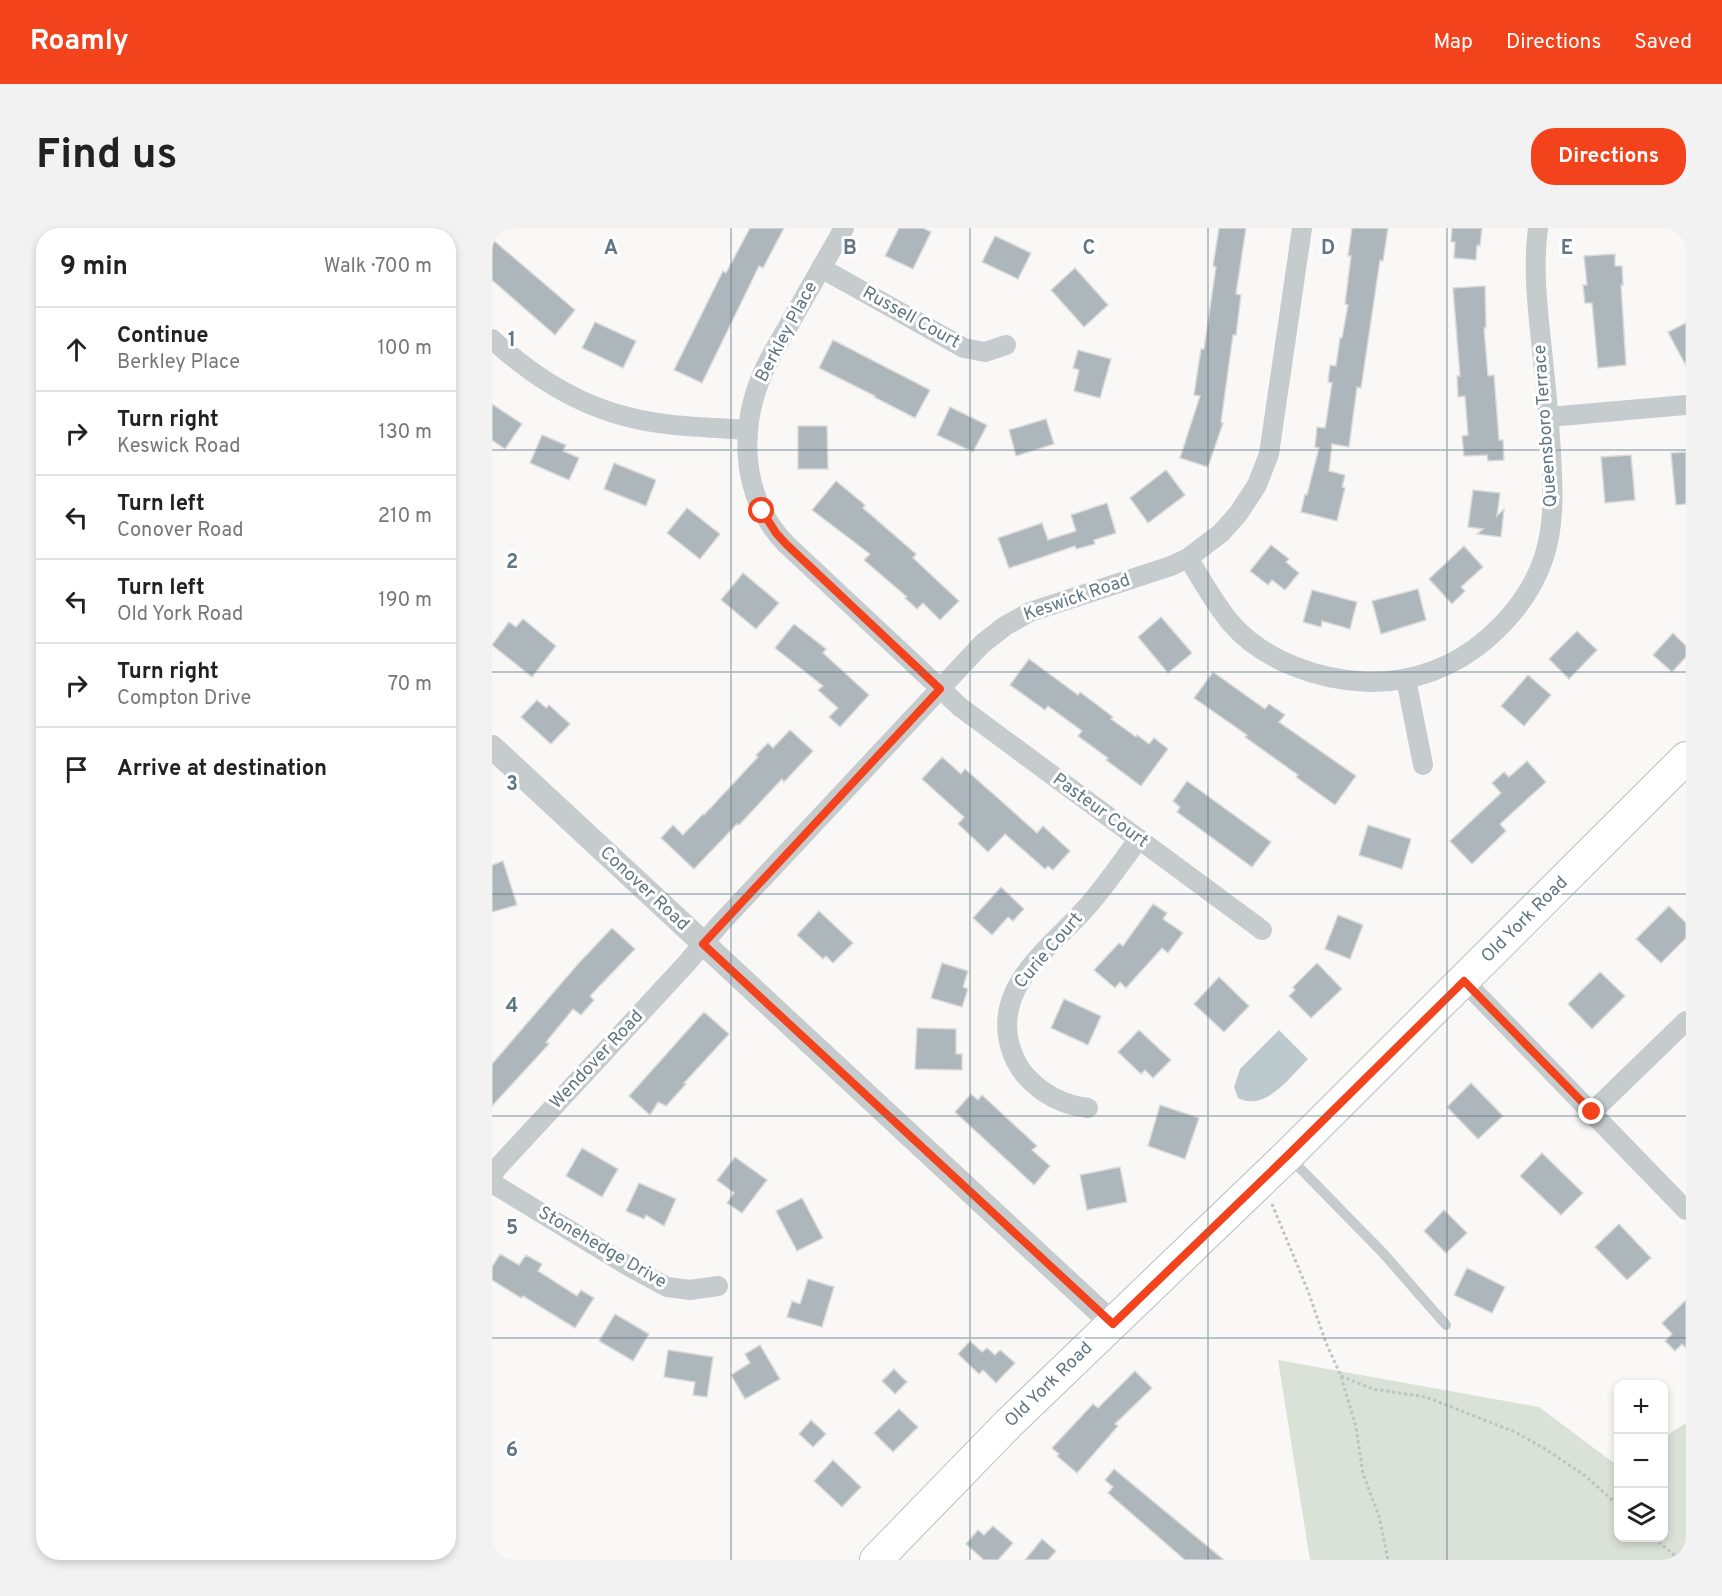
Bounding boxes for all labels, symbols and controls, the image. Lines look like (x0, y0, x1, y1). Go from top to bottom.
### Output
text: Roamly (30, 24, 129, 60)
text: Map (1433, 29, 1473, 56)
text: Directions (1506, 29, 1601, 56)
text: Saved (1634, 29, 1692, 56)
button: Directions (1531, 128, 1686, 185)
text: Find us (36, 130, 177, 183)
text: A (604, 236, 618, 262)
text: B (843, 236, 857, 262)
text: C (1083, 236, 1095, 262)
text: D (1321, 236, 1335, 262)
text: E (1561, 236, 1573, 262)
text: 9 min (60, 251, 128, 284)
text: Walk · 700 m (324, 254, 432, 280)
street label: Berkley Place (751, 278, 823, 386)
street label: Russell Court (858, 282, 964, 354)
text: Continue (117, 323, 208, 350)
text: 1 (508, 328, 516, 354)
icon: ahead (60, 333, 93, 366)
text: 100 m (377, 336, 432, 362)
street label: Queensboro Terrace (1529, 344, 1563, 508)
text: Berkley Place (117, 350, 240, 376)
text: Turn right (117, 407, 219, 434)
icon: right (60, 417, 93, 450)
text: 130 m (378, 420, 432, 446)
text: Keswick Road (117, 434, 240, 460)
text: Turn left (117, 491, 205, 518)
route start (748, 497, 774, 523)
icon: left (60, 501, 93, 534)
text: 210 m (378, 504, 432, 530)
text: Conover Road (117, 518, 244, 544)
text: 2 (506, 550, 518, 576)
street label: Keswick Road (1021, 569, 1133, 627)
text: Turn left (117, 575, 205, 602)
icon: left (60, 585, 93, 618)
text: 190 m (378, 588, 432, 614)
text: Old York Road (117, 602, 243, 628)
text: Turn right (117, 659, 219, 686)
icon: right (60, 669, 93, 702)
text: 70 m (388, 672, 432, 698)
text: Compton Drive (117, 686, 251, 712)
icon: arrive (60, 753, 93, 786)
text: Arrive at destination (117, 756, 327, 783)
street label: Pasteur Court (1048, 769, 1152, 853)
text: 3 (506, 772, 518, 798)
street label: Conover Road (594, 842, 694, 936)
street label: Old York Road (1477, 872, 1573, 968)
street label: Curie Court (1010, 908, 1088, 994)
text: 4 (506, 994, 518, 1020)
street label: Wendover Road (545, 1006, 649, 1114)
route end (1578, 1098, 1604, 1124)
street label: Stonehedge Drive (534, 1202, 670, 1294)
text: 5 (506, 1216, 518, 1242)
street label: Old York Road (1000, 1337, 1098, 1433)
map controls (1614, 1380, 1668, 1542)
button: + (1614, 1380, 1668, 1434)
button: − (1614, 1434, 1668, 1488)
text: 6 (506, 1438, 518, 1464)
button: layers (1614, 1488, 1668, 1542)

